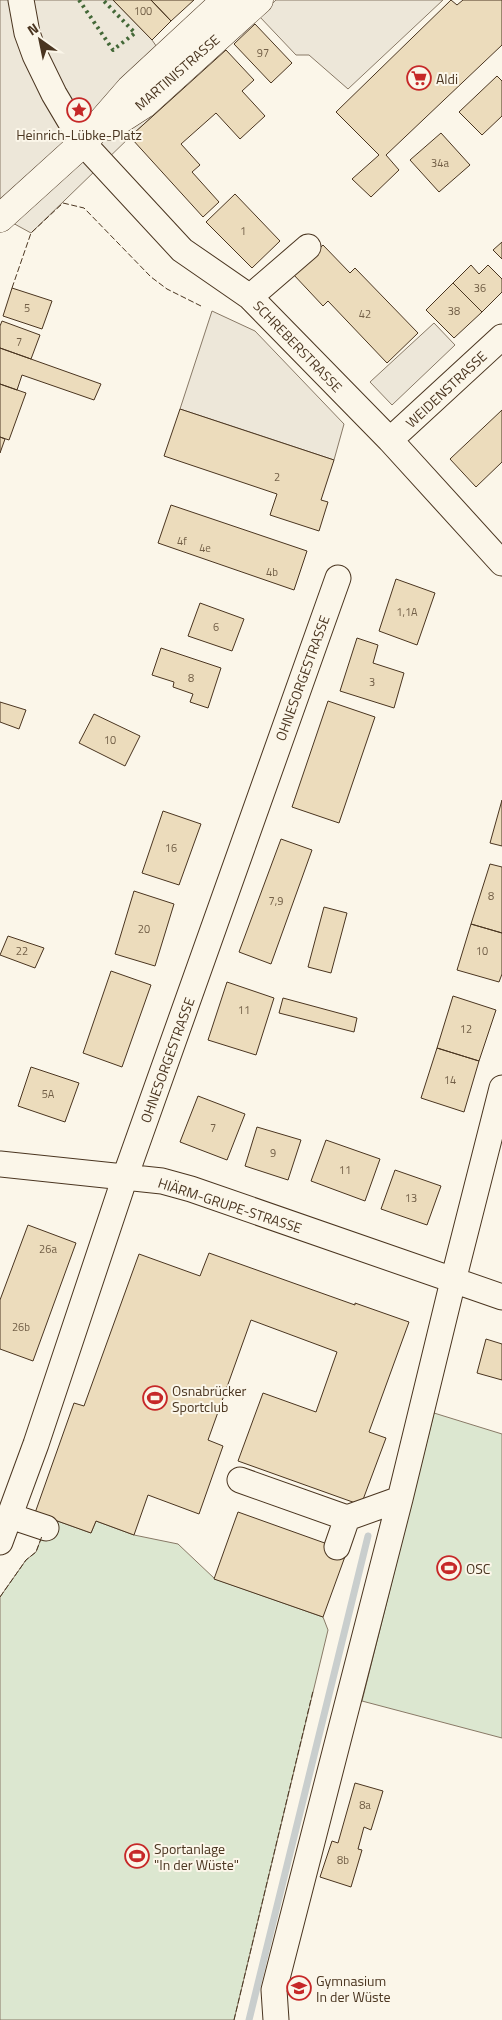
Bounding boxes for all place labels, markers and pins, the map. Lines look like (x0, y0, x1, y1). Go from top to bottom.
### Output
supermarket icon: Aldi (406, 65, 432, 91)
place label: Aldi (436, 68, 458, 89)
place icon: Heinrich-Lübke-Platz (66, 97, 92, 123)
place label: Heinrich-Lübke-Platz (16, 124, 142, 145)
place label: Osnabrücker Sportclub (172, 1380, 247, 1417)
sports icon: Osnabrücker Sportclub (142, 1385, 168, 1411)
sports icon: OSC (436, 1555, 462, 1581)
place label: OSC (466, 1558, 491, 1579)
place label: Sportanlage "In der Wüste" (154, 1838, 239, 1875)
sports icon: Sportanlage "In der Wüste" (124, 1843, 150, 1869)
place label: Gymnasium In der Wüste (316, 1970, 391, 2007)
school or university icon: Gymnasium In der Wüste (286, 1975, 312, 2001)

